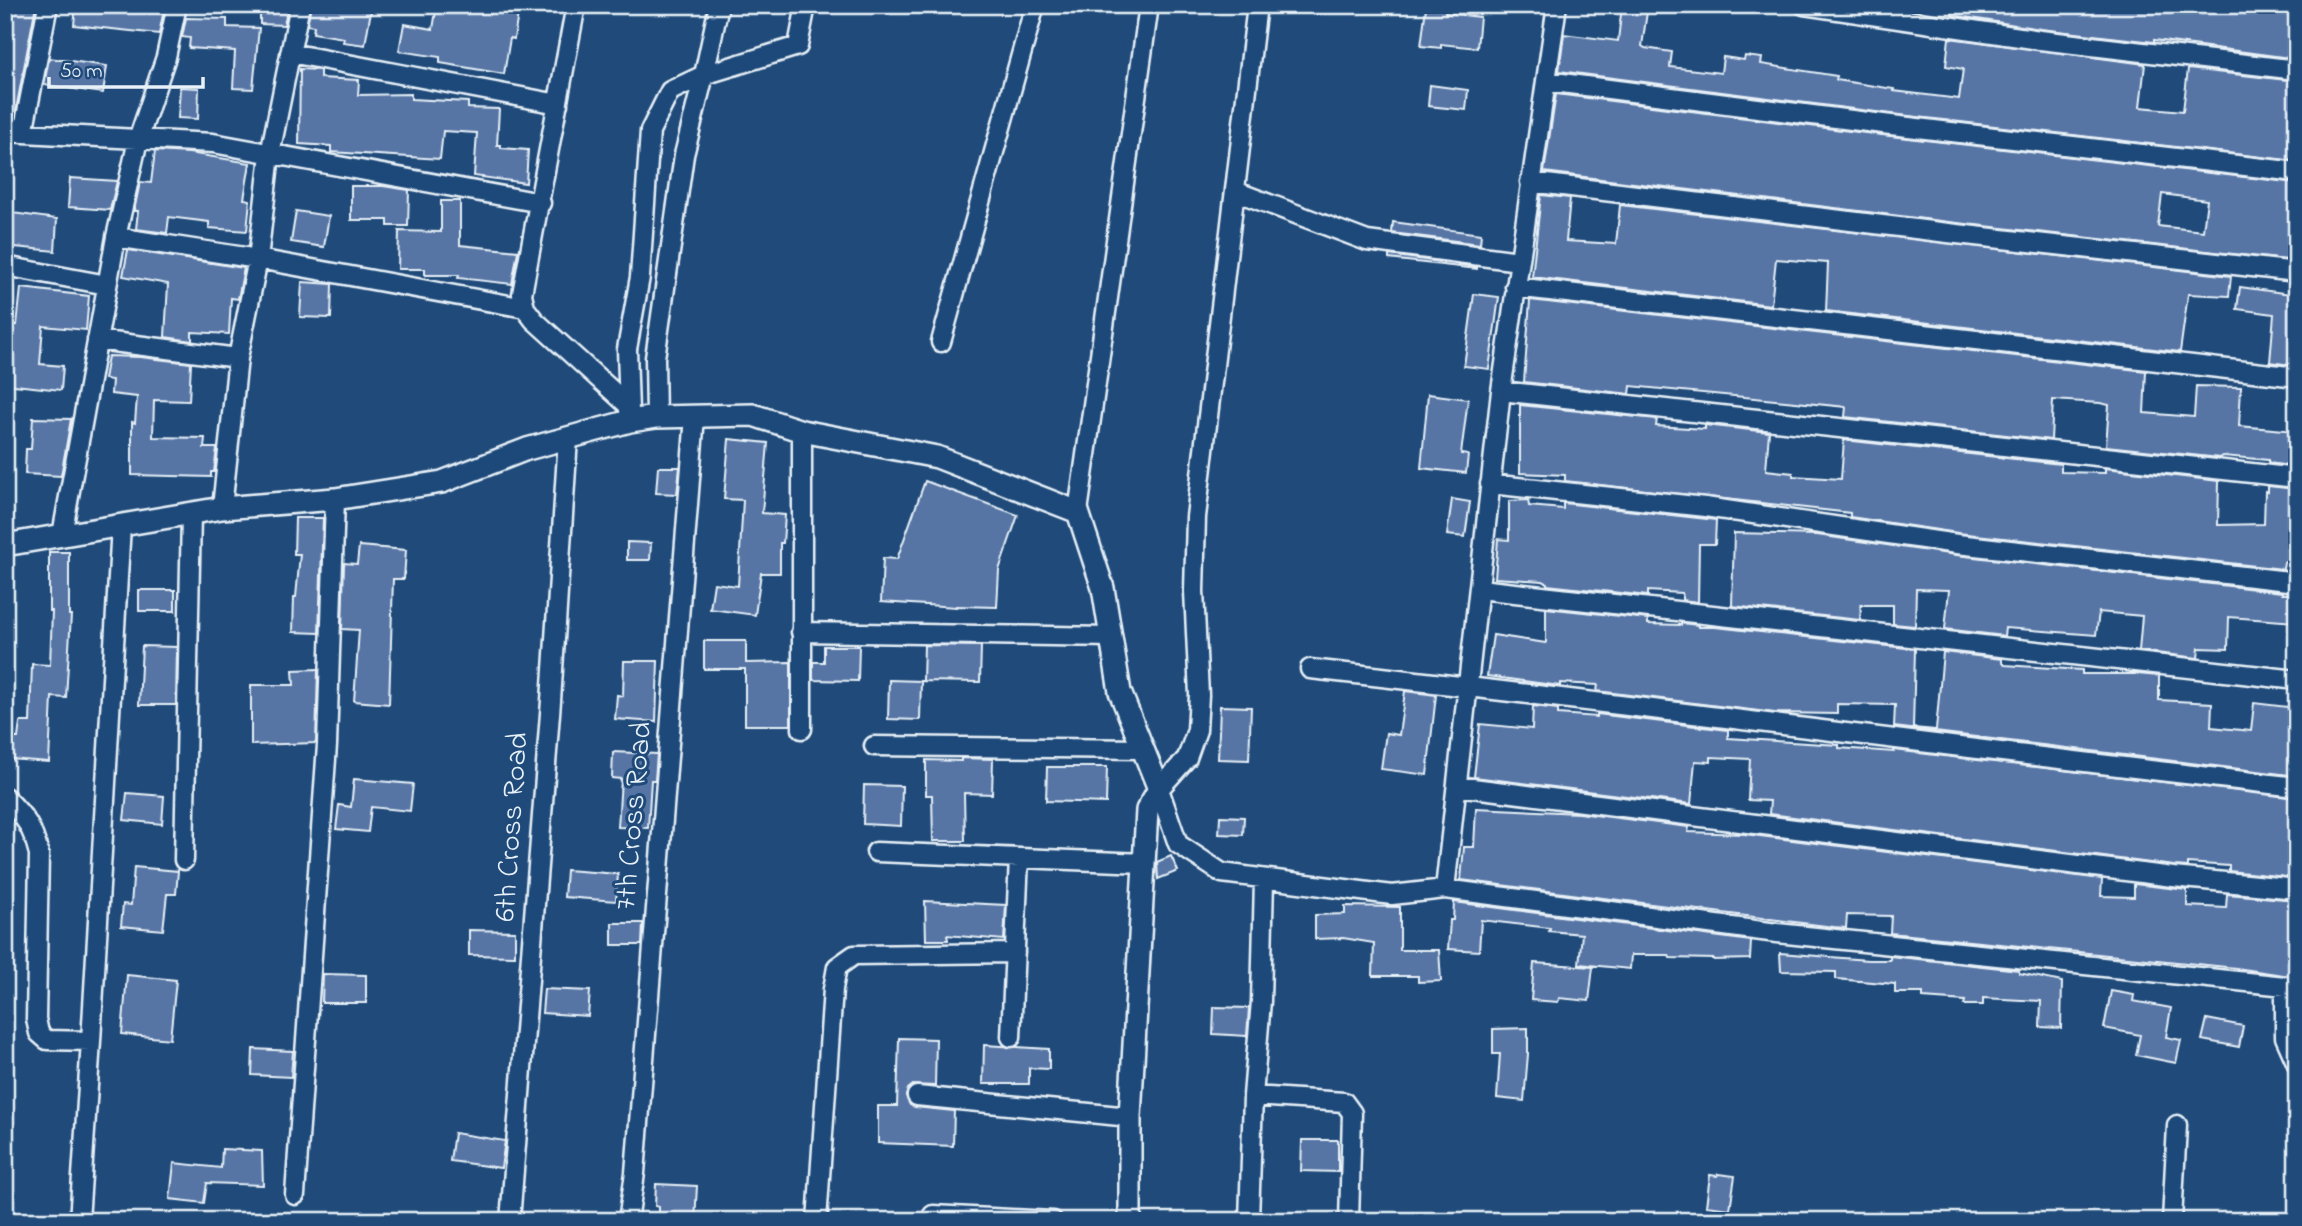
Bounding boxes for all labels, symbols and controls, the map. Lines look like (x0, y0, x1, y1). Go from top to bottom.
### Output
scale bar (49, 46, 203, 90)
text: 50 m (60, 57, 103, 87)
street label: 7th Cross Road (605, 720, 665, 912)
street label: 6th Cross Road (484, 731, 542, 923)

